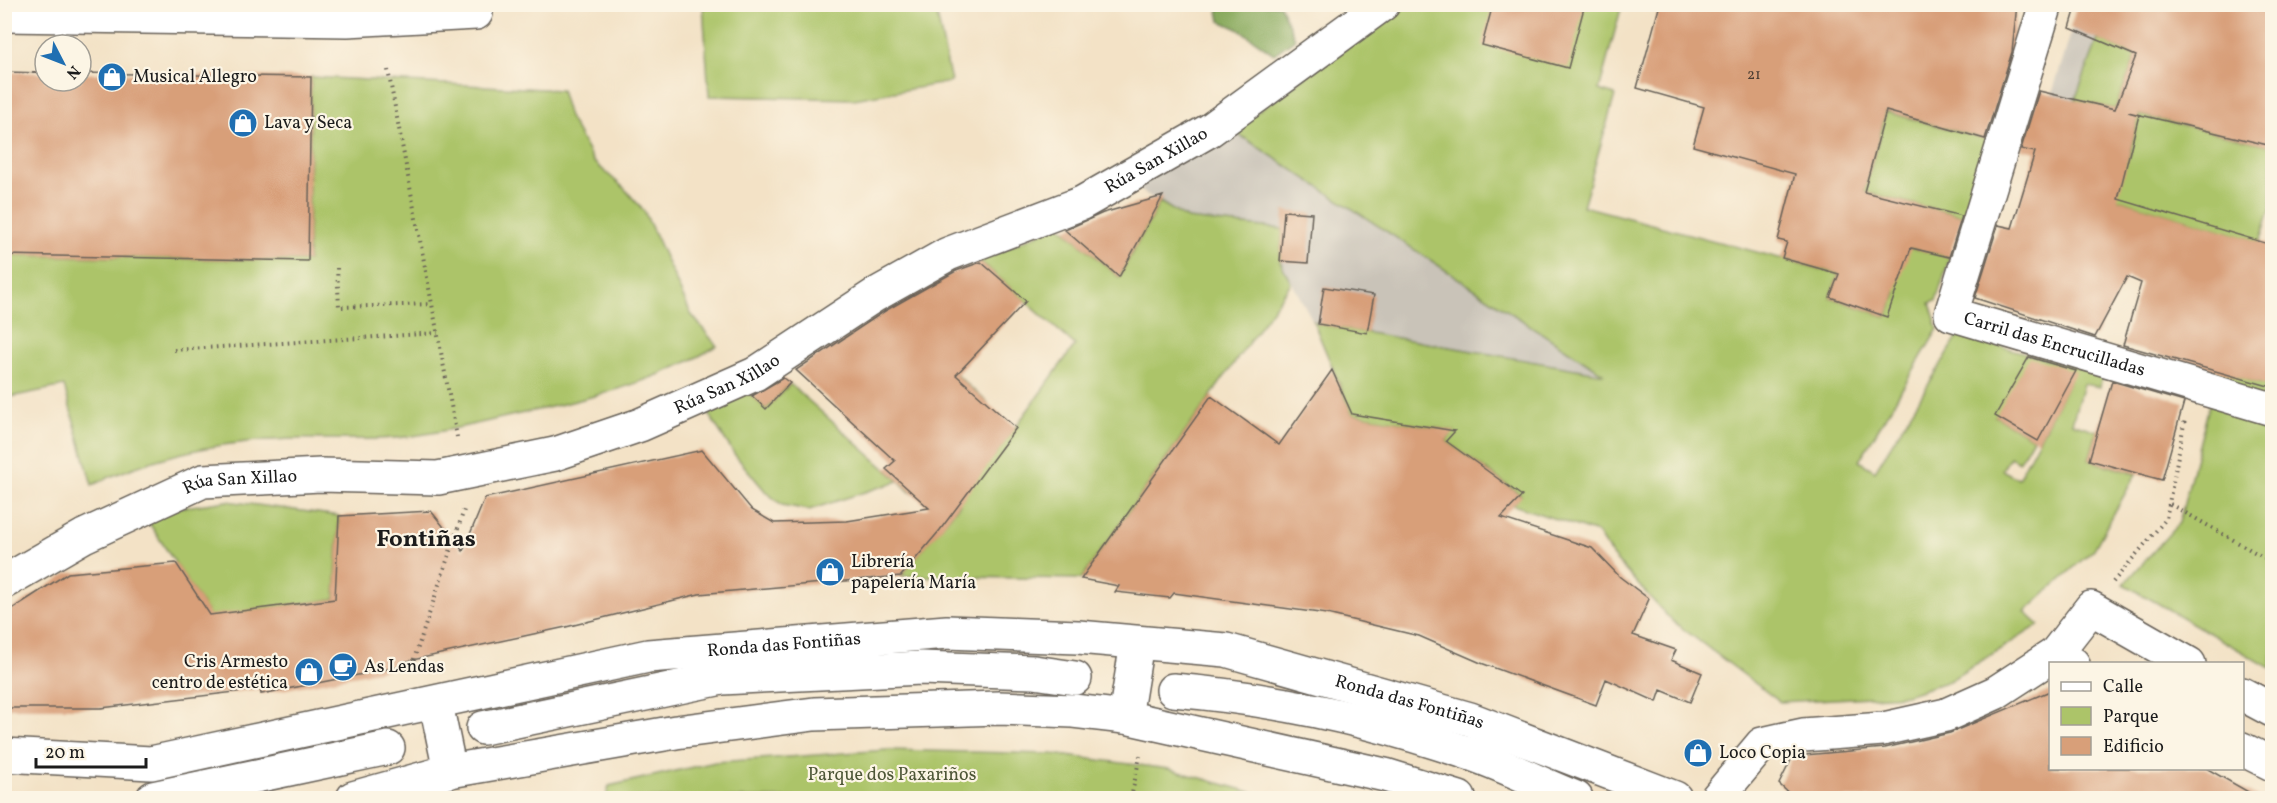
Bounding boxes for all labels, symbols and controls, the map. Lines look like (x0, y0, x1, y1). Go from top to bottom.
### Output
north arrow (33, 33, 93, 93)
text: N (60, 60, 85, 84)
shop icon: Musical Allegro (96, 61, 128, 93)
place label: Musical Allegro (133, 65, 257, 90)
house number: 21 (1747, 65, 1761, 86)
shop icon: Lava y Seca (227, 107, 259, 139)
place label: Lava y Seca (264, 111, 352, 136)
street label: Rúa San Xillao (1100, 121, 1213, 200)
street label: Carril das Encrucilladas (1961, 306, 2148, 383)
street label: Rúa San Xillao (670, 348, 785, 421)
street label: Rúa San Xillao (179, 464, 298, 501)
district label: Fontiñas (376, 523, 476, 557)
place label: Librería papelería María (851, 550, 976, 596)
shop icon: Librería papelería María (814, 556, 846, 588)
street label: Ronda das Fontiñas (706, 626, 862, 664)
place label: Cris Armesto centro de estética (152, 650, 288, 696)
cafe icon: As Lendas (327, 651, 359, 683)
place label: As Lendas (364, 655, 444, 680)
shop icon: Cris Armesto centro de estética (293, 656, 325, 688)
legend (2049, 662, 2244, 770)
street label: Ronda das Fontiñas (1332, 669, 1488, 736)
text: Calle (2103, 675, 2143, 700)
text: Parque (2103, 705, 2158, 730)
scale bar (36, 731, 146, 769)
text: Edificio (2103, 735, 2164, 760)
shop icon: Loco Copia (1682, 737, 1714, 769)
text: 20 m (45, 741, 85, 766)
place label: Loco Copia (1719, 741, 1806, 766)
park label: Parque dos Paxariños (808, 763, 976, 788)

